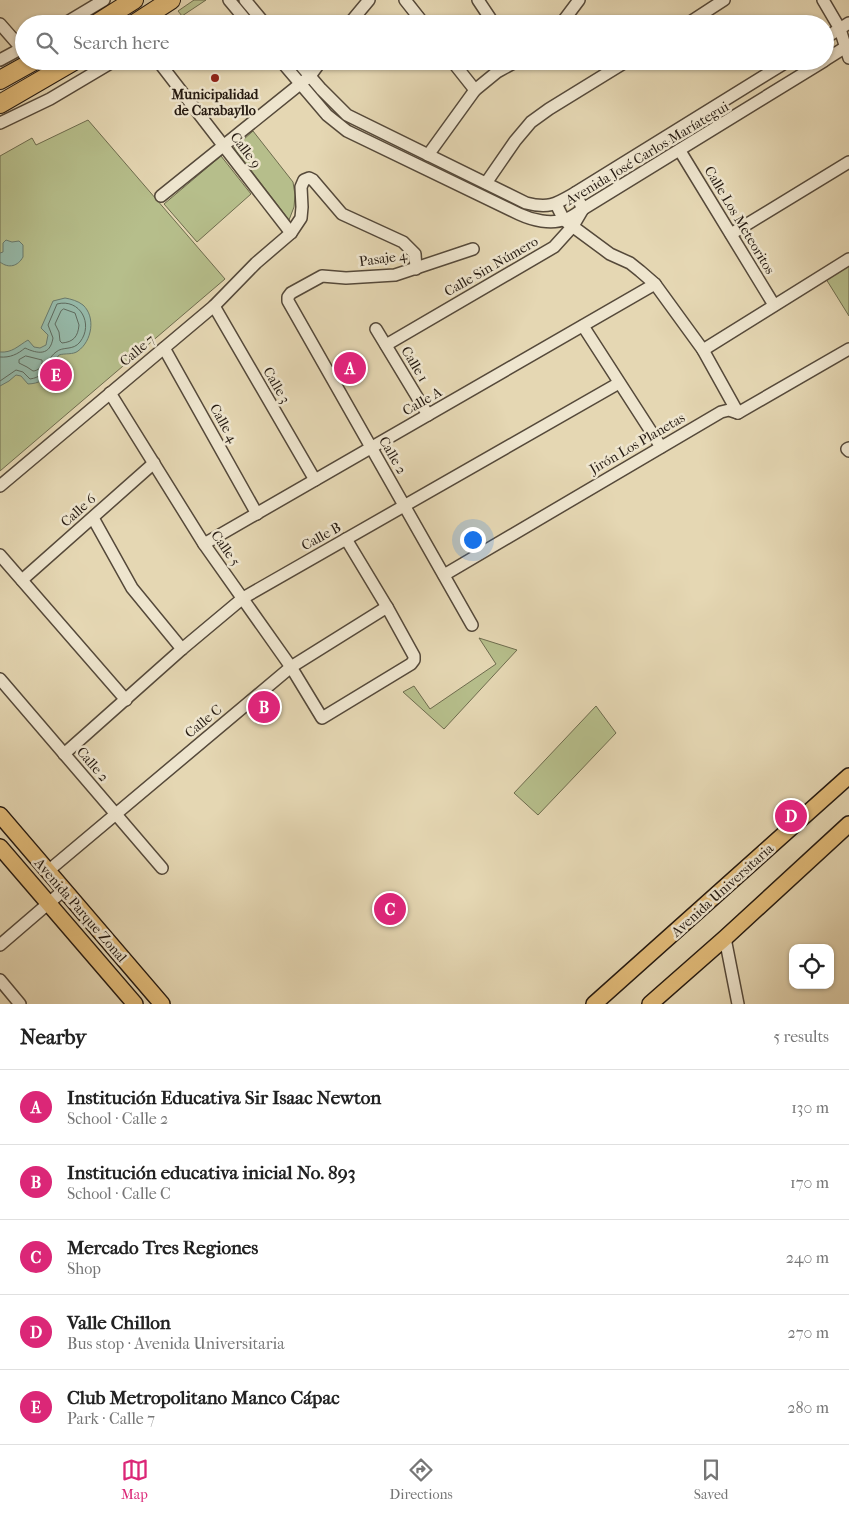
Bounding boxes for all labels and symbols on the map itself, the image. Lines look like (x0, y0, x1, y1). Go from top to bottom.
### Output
marker: Municipalidad de Carabayllo (209, 72, 221, 84)
place label: Municipalidad de Carabayllo (171, 86, 260, 119)
street label: Avenida José Carlos Maríategui (562, 98, 732, 209)
street label: Calle 9 (227, 129, 265, 172)
street label: Calle Los Meteoritos (701, 163, 779, 277)
street label: Calle Sin Número (441, 233, 541, 300)
street label: Pasaje 4 (358, 247, 409, 270)
street label: Calle 7 (116, 331, 158, 370)
street label: Calle 1 (397, 343, 432, 385)
pin: A (334, 349, 366, 387)
pin: E (40, 356, 72, 394)
street label: Calle 3 (259, 364, 294, 406)
street label: Calle A (400, 383, 446, 419)
street label: Calle 4 (206, 401, 241, 446)
street label: Jirón Los Planetas (586, 409, 688, 478)
street label: Calle 2 (375, 433, 410, 477)
street label: Calle 6 (57, 490, 100, 530)
street label: Calle B (299, 519, 344, 554)
street label: Calle 5 (207, 527, 244, 569)
your location (460, 527, 486, 553)
pin: B (248, 688, 280, 726)
street label: Calle C (181, 701, 225, 742)
street label: Calle 2 (73, 743, 112, 785)
pin: D (775, 797, 807, 835)
street label: Avenida Universitaria (667, 840, 777, 941)
street label: Avenida Parque Zonal (30, 854, 131, 966)
pin: C (374, 890, 406, 928)

